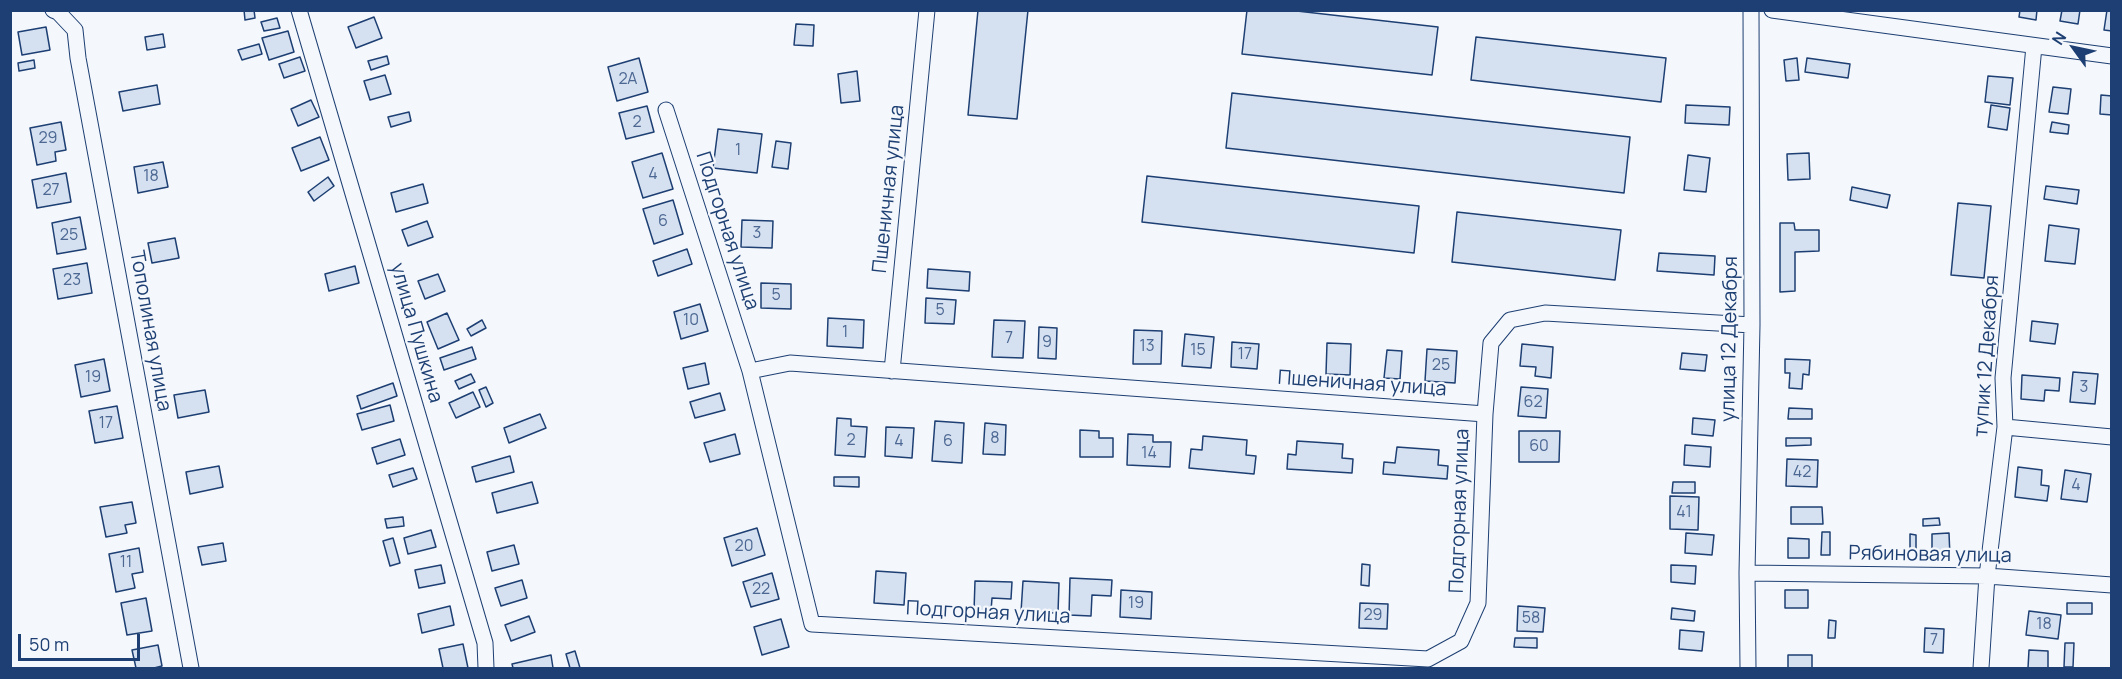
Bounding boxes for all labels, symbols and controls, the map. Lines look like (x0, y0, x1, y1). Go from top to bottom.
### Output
north arrow (2044, 18, 2104, 78)
text: N (2047, 27, 2071, 49)
house number: 2А (619, 70, 637, 90)
street label: Пшеничная улица (868, 104, 910, 274)
house number: 2 (632, 113, 642, 133)
house number: 29 (38, 129, 58, 149)
house number: 1 (735, 141, 741, 161)
street label: Подгорная улица (690, 149, 764, 313)
house number: 4 (648, 165, 658, 185)
house number: 18 (143, 167, 159, 187)
house number: 27 (42, 181, 60, 201)
house number: 6 (658, 212, 668, 232)
house number: 3 (753, 224, 761, 244)
house number: 25 (60, 226, 78, 246)
street label: Тополиная улица (124, 249, 176, 413)
street label: улица 12 Декабря (1717, 256, 1743, 422)
street label: улица Пушкина (385, 260, 447, 406)
house number: 23 (63, 271, 81, 291)
street label: тупик 12 Декабря (1969, 274, 2005, 438)
house number: 5 (771, 286, 781, 306)
house number: 5 (935, 301, 945, 321)
house number: 10 (683, 311, 699, 331)
house number: 1 (842, 323, 848, 343)
house number: 7 (1005, 329, 1013, 349)
house number: 9 (1042, 333, 1052, 353)
house number: 13 (1139, 337, 1155, 357)
house number: 15 (1190, 341, 1206, 361)
house number: 17 (1238, 345, 1252, 365)
house number: 25 (1432, 356, 1450, 376)
street label: Пшеничная улица (1277, 366, 1447, 402)
house number: 19 (85, 368, 101, 388)
house number: 3 (2080, 378, 2088, 398)
house number: 62 (1523, 393, 1543, 413)
house number: 17 (99, 414, 113, 434)
street label: Подгорная улица (1445, 428, 1475, 594)
house number: 8 (990, 429, 1000, 449)
house number: 2 (846, 431, 856, 451)
house number: 4 (894, 432, 904, 452)
house number: 6 (943, 432, 953, 452)
house number: 60 (1529, 437, 1549, 457)
house number: 14 (1141, 444, 1157, 464)
house number: 42 (1793, 463, 1811, 483)
house number: 4 (2071, 476, 2081, 496)
house number: 41 (1676, 503, 1692, 523)
house number: 20 (735, 537, 753, 557)
street label: Рябиновая улица (1848, 542, 2012, 568)
house number: 11 (120, 553, 132, 573)
house number: 22 (752, 580, 770, 600)
house number: 19 (1128, 594, 1144, 614)
street label: Подгорная улица (905, 597, 1071, 629)
house number: 29 (1363, 606, 1383, 626)
house number: 58 (1522, 609, 1540, 629)
house number: 18 (2036, 615, 2052, 635)
scale bar (21, 622, 142, 660)
house number: 7 (1930, 631, 1938, 651)
text: 50 m (29, 632, 69, 656)

